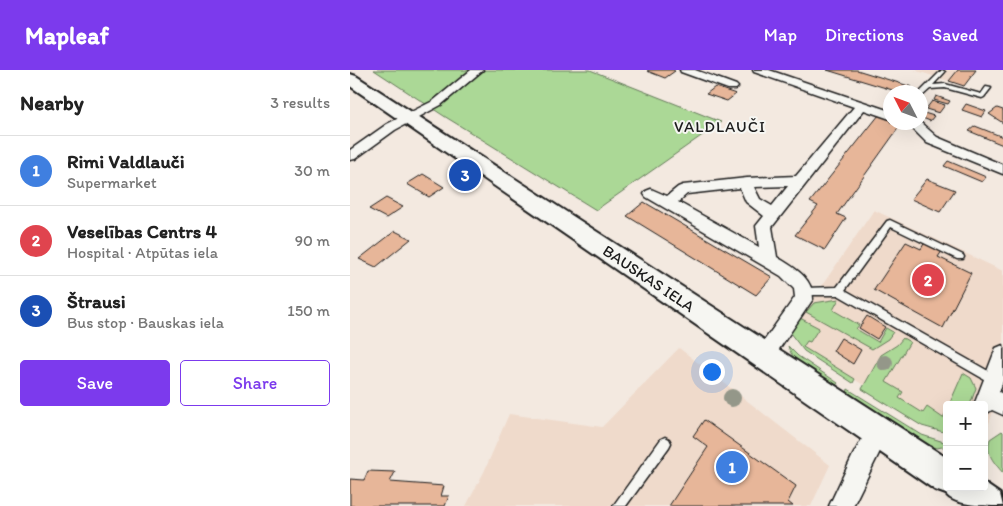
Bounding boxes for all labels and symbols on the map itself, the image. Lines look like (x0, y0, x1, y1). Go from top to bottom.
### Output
north arrow (883, 85, 928, 130)
district label: VALDLAUČI (674, 117, 766, 136)
pin: 3 (449, 156, 481, 194)
street label: BAUSKAS IELA (599, 241, 698, 316)
pin: 2 (912, 261, 944, 299)
your location (699, 359, 725, 385)
pin: 1 (716, 448, 748, 486)

